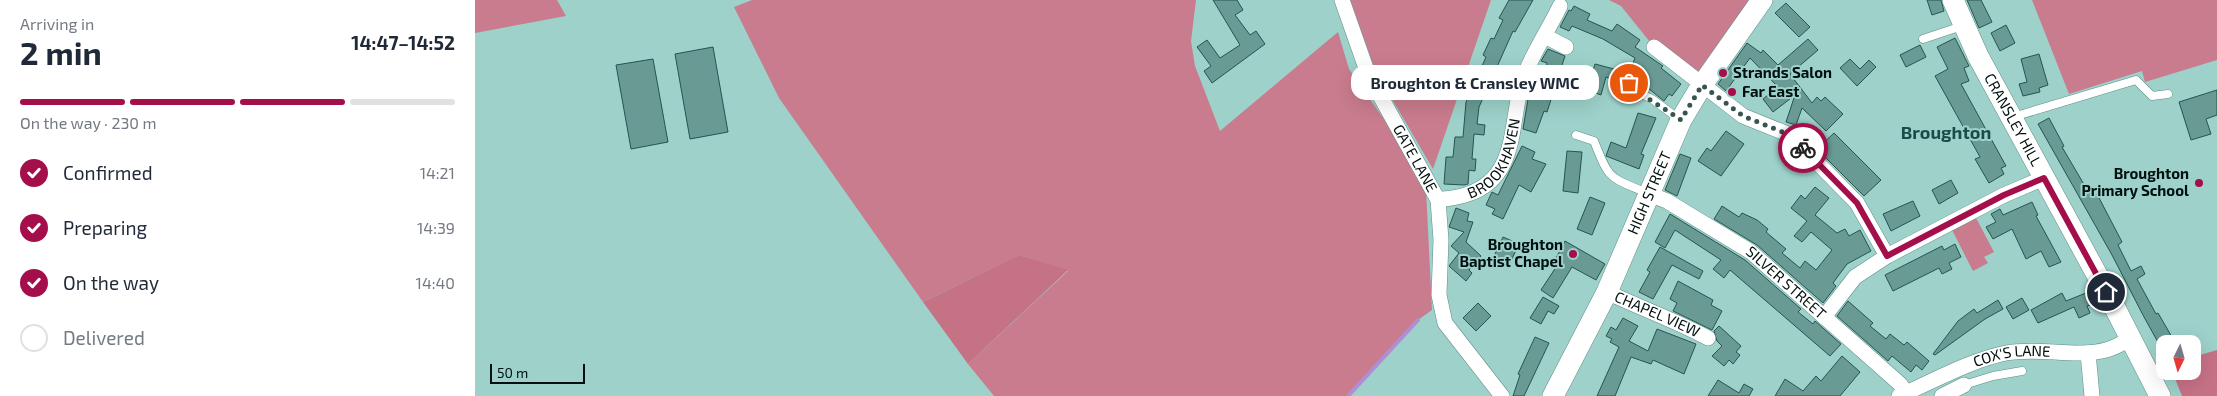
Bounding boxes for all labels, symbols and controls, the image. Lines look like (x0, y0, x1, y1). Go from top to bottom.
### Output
text: Arriving in (20, 14, 94, 33)
text: 14:47–14:52 (351, 31, 455, 54)
text: 2 min (20, 33, 102, 71)
pin (1608, 62, 1650, 104)
place label: Strands Salon (1733, 63, 1832, 81)
callout: Broughton & Cransley WMC (1351, 66, 1599, 100)
marker: Strands Salon (1717, 67, 1729, 79)
icon: bag (1615, 69, 1643, 97)
street label: CRANSLEY HILL (1981, 70, 2046, 169)
text: Broughton & Cransley WMC (1371, 73, 1579, 92)
place label: Far East (1742, 82, 1799, 100)
marker: Far East (1726, 86, 1738, 98)
text: On the way · 230 m (20, 113, 157, 132)
street label: BROOKHAVEN (1464, 117, 1523, 201)
street label: GATE LANE (1390, 121, 1442, 195)
district label: Broughton (1901, 121, 1991, 143)
courier (1778, 123, 1828, 173)
icon: bike (1789, 134, 1817, 162)
street label: HIGH STREET (1623, 148, 1675, 237)
icon: check (20, 159, 48, 187)
text: Confirmed (63, 161, 153, 184)
text: 14:21 (420, 163, 455, 182)
place label: Broughton Primary School (2082, 164, 2189, 200)
marker: Broughton Primary School (2193, 177, 2205, 189)
icon: check (20, 214, 48, 242)
text: Preparing (63, 216, 147, 239)
text: 14:39 (417, 218, 455, 237)
place label: Broughton Baptist Chapel (1459, 235, 1563, 270)
street label: SILVER STREET (1743, 242, 1830, 322)
marker: Broughton Baptist Chapel (1567, 248, 1579, 260)
icon: check (20, 269, 48, 297)
text: On the way (63, 271, 159, 294)
pin (2085, 271, 2127, 313)
text: 14:40 (416, 273, 455, 292)
icon: home (2092, 278, 2120, 306)
street label: CHAPEL VIEW (1612, 287, 1703, 340)
text: Delivered (63, 326, 145, 349)
north arrow (2156, 335, 2201, 380)
map controls (2156, 335, 2201, 380)
street label: COX'S LANE (1970, 341, 2051, 370)
scale bar (490, 361, 585, 384)
text: 50 m (497, 364, 528, 381)

